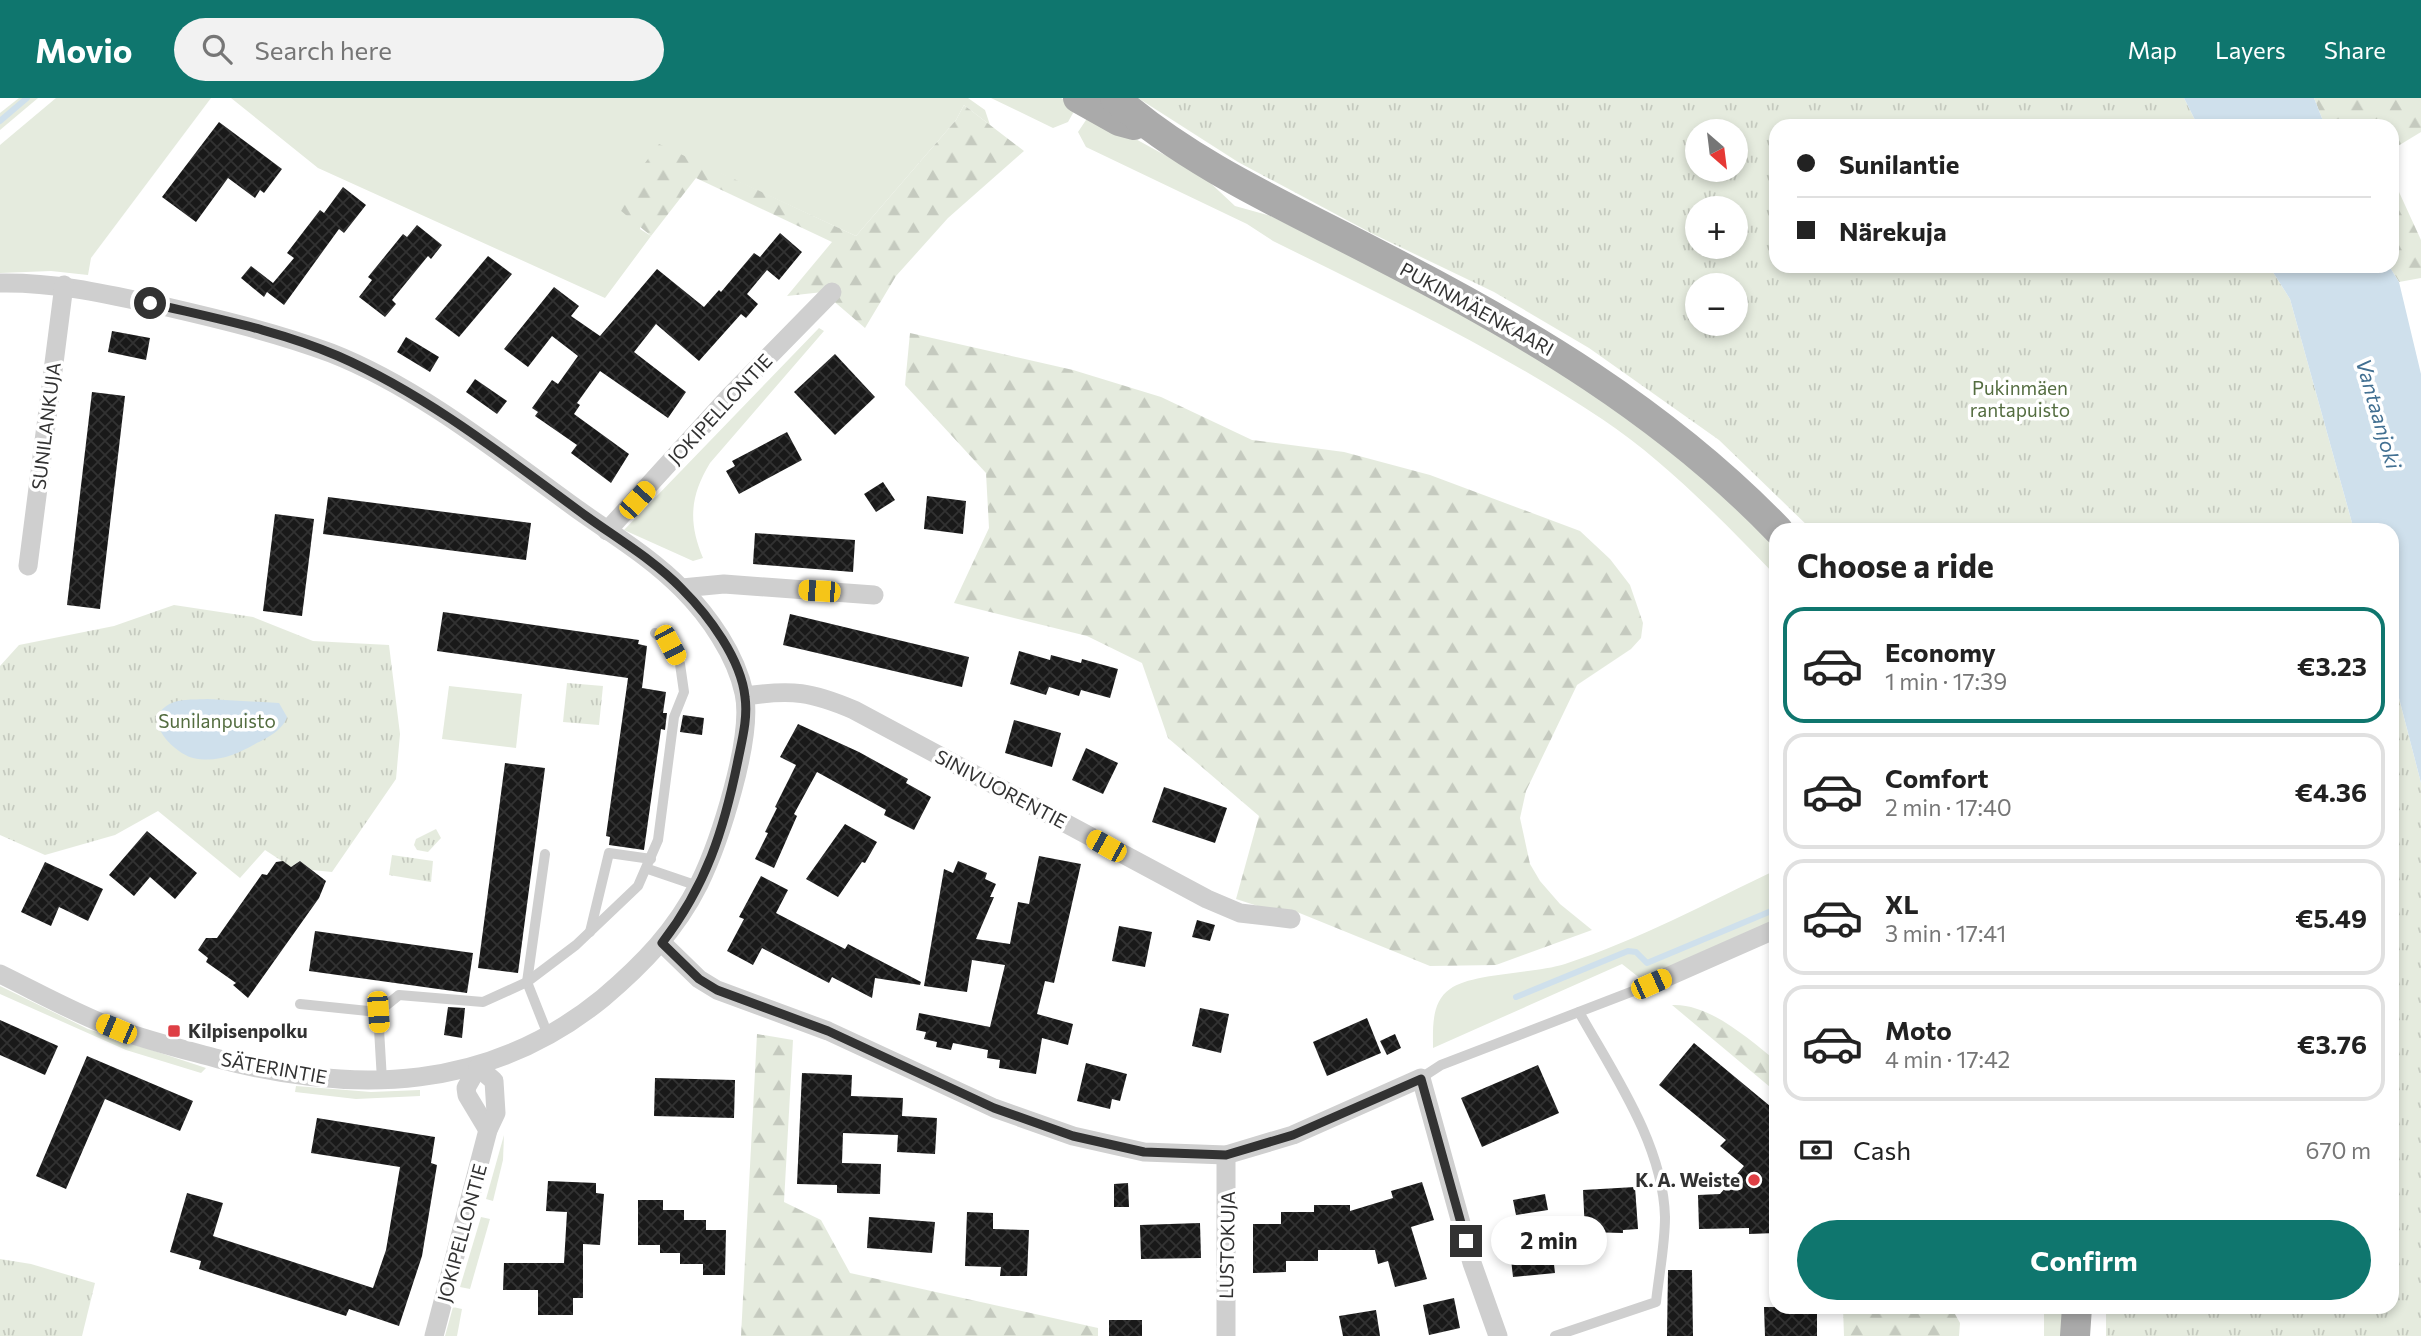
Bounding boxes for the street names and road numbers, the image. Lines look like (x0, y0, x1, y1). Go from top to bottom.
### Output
street label: PUKINMÄENKAARI (1396, 257, 1558, 360)
street label: JOKIPELLONTIE (663, 349, 777, 469)
street label: SUNILANKUJA (26, 361, 65, 491)
street label: SINIVUORENTIE (932, 744, 1071, 833)
street label: SÄTERINTIE (219, 1047, 329, 1088)
street label: JOKIPELLONTIE (432, 1161, 491, 1305)
street label: LUSTOKUJA (1214, 1191, 1239, 1299)

